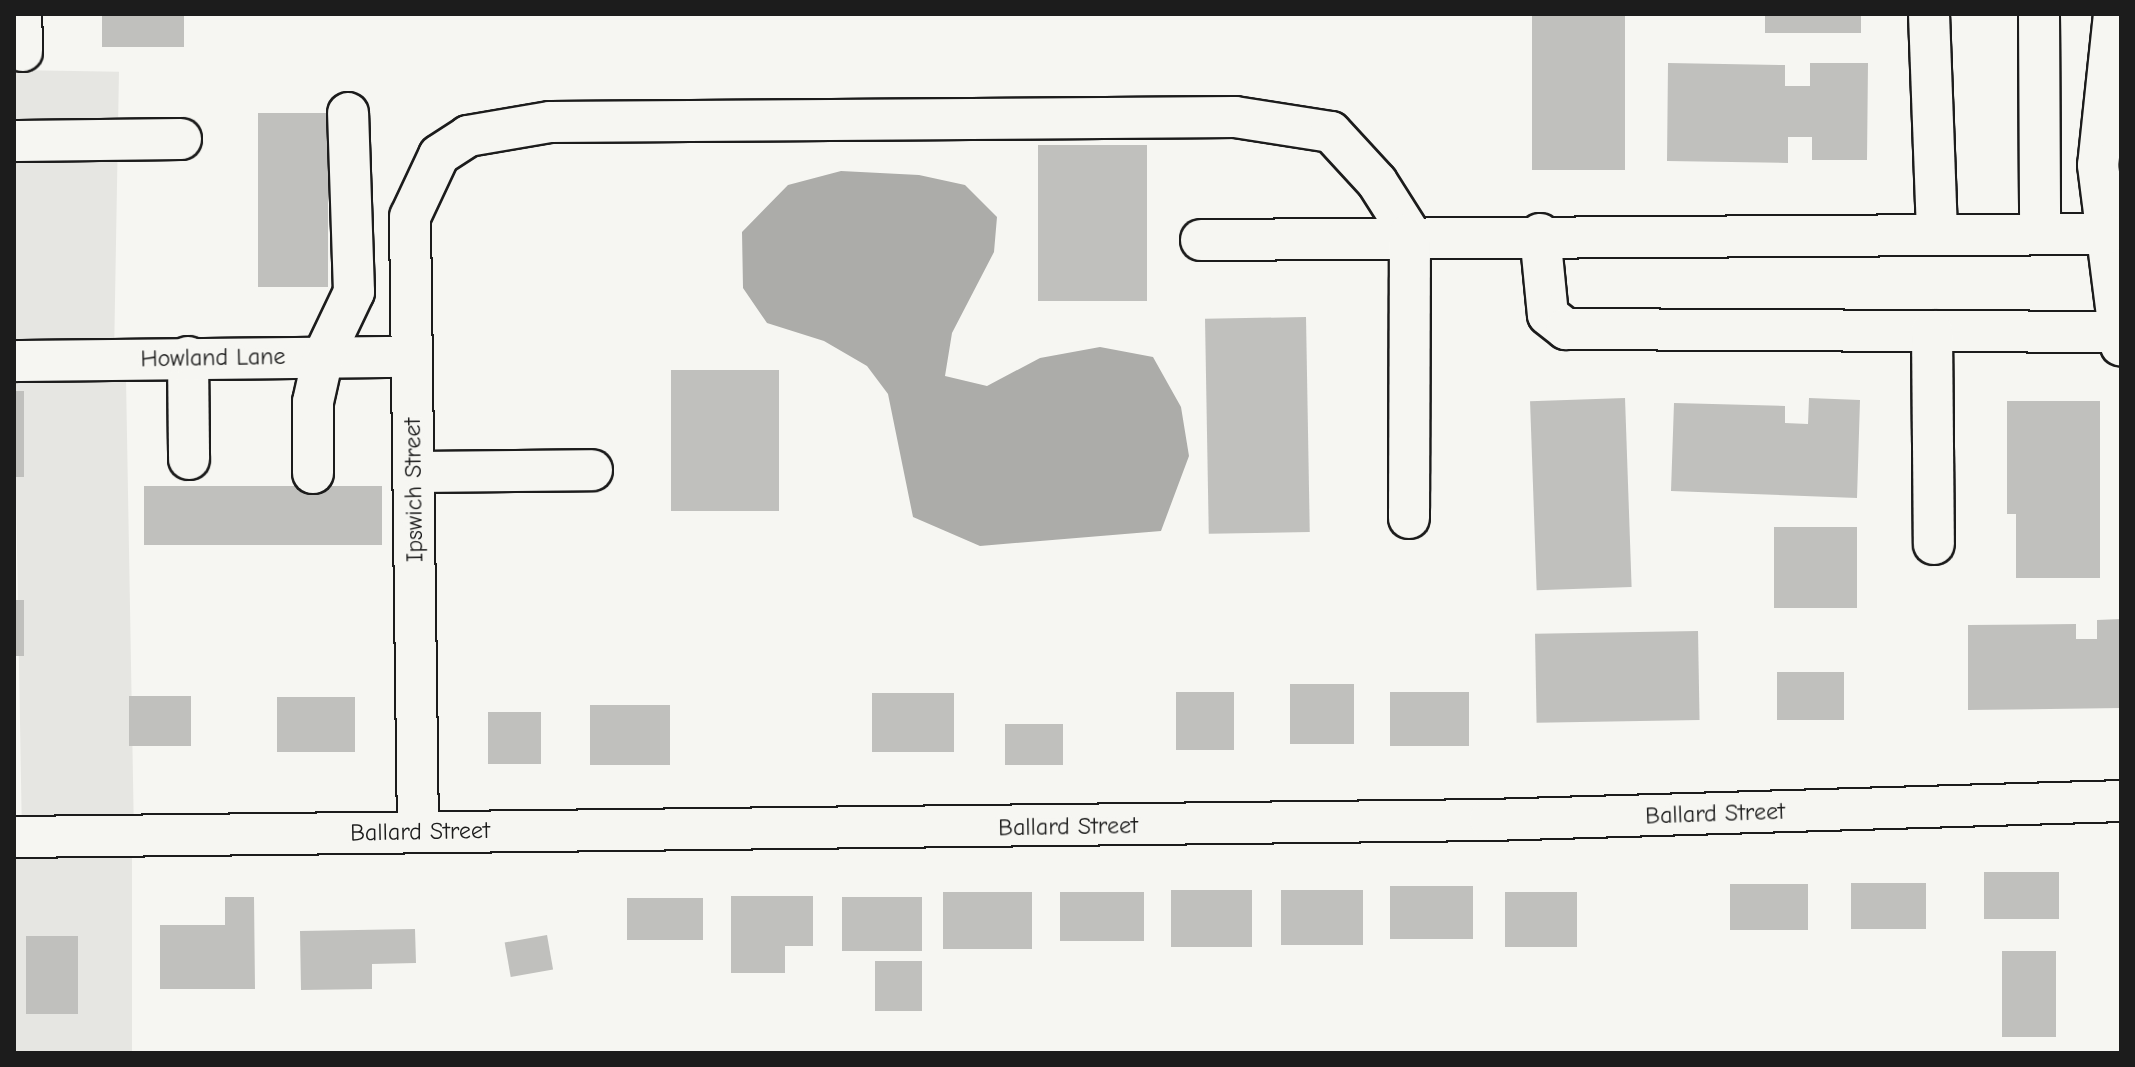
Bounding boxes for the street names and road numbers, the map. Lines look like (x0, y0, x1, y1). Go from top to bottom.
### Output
street label: Howland Lane (140, 342, 286, 374)
street label: Ipswich Street (398, 418, 430, 562)
street label: Ballard Street (1645, 797, 1785, 831)
street label: Ballard Street (998, 811, 1138, 843)
street label: Ballard Street (350, 816, 490, 848)

